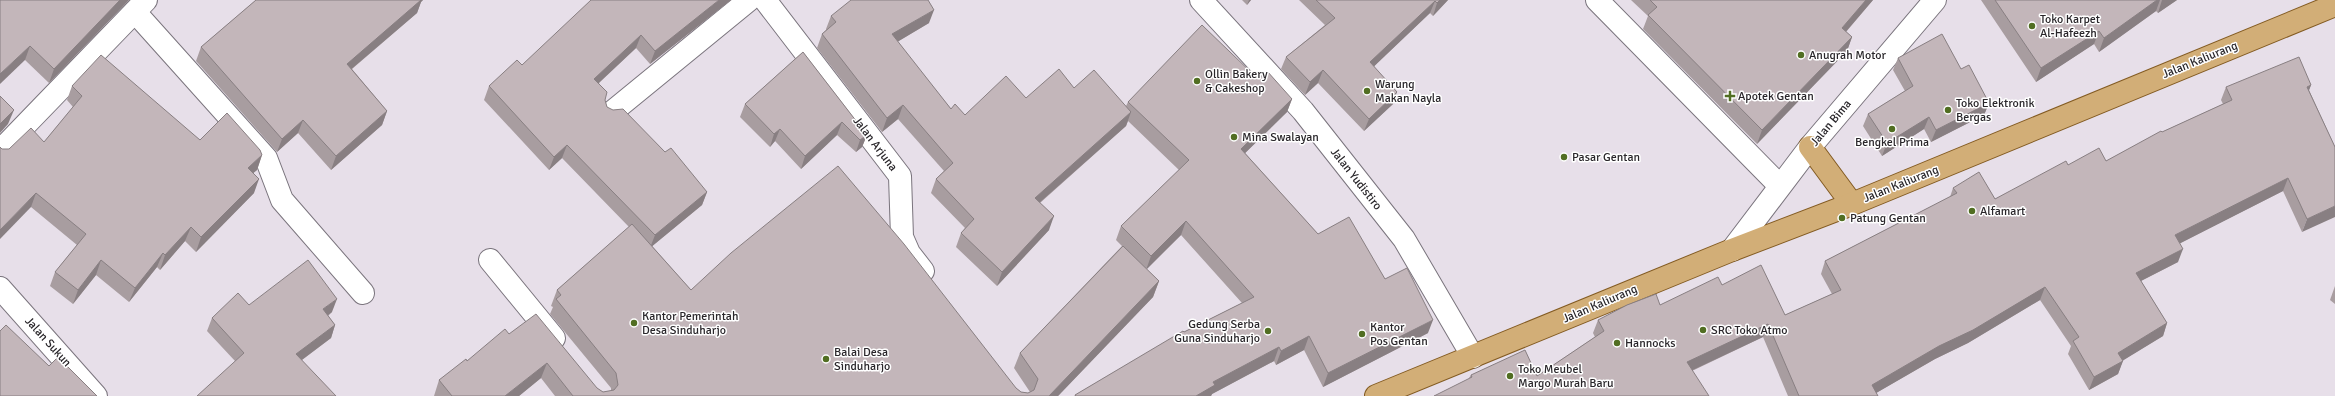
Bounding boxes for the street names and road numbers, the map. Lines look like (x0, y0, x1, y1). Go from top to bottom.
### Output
street label: Jalan Kaliurang (2160, 38, 2240, 82)
street label: Jalan Bima (1807, 97, 1855, 149)
street label: Jalan Arjuna (850, 114, 900, 174)
street label: Jalan Yudistiro (1327, 145, 1385, 213)
street label: Jalan Kaliurang (1861, 162, 1941, 206)
street label: Jalan Kaliurang (1560, 282, 1640, 326)
street label: Jalan Sukun (22, 314, 74, 370)

